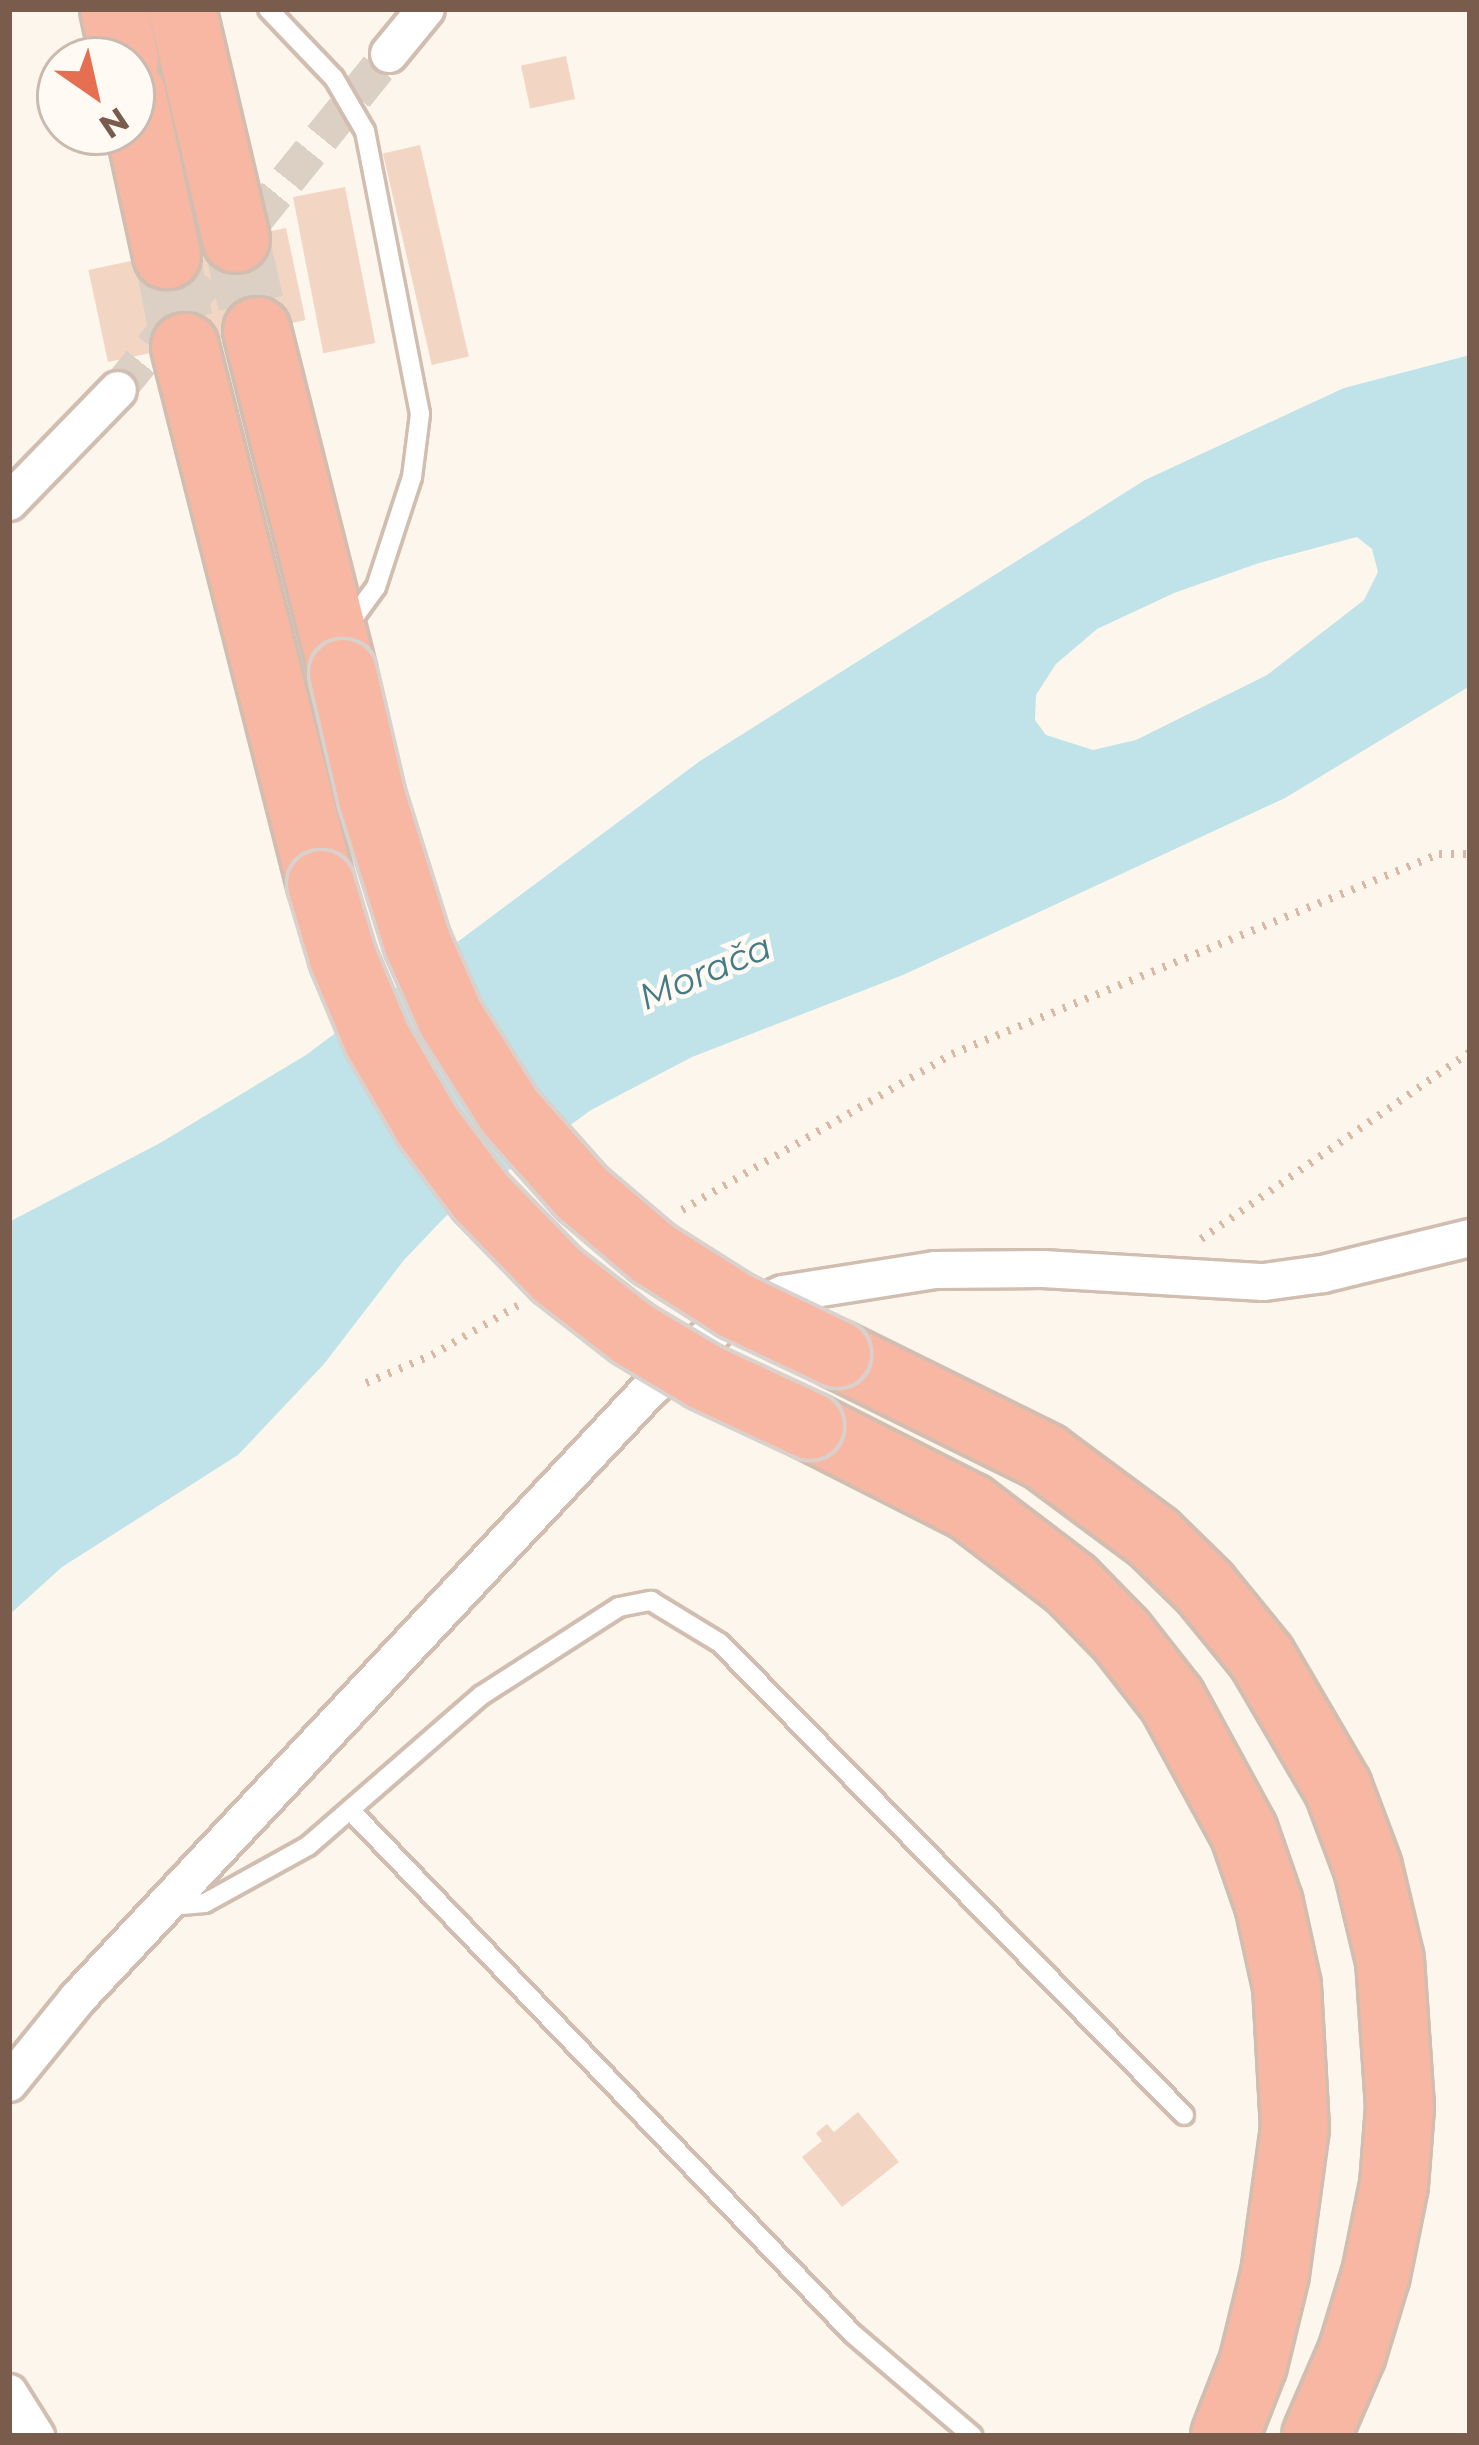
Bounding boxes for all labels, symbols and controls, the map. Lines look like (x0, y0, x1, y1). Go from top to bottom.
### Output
north arrow (36, 36, 156, 156)
text: N (92, 99, 137, 147)
water label: Morača (632, 925, 778, 1019)

